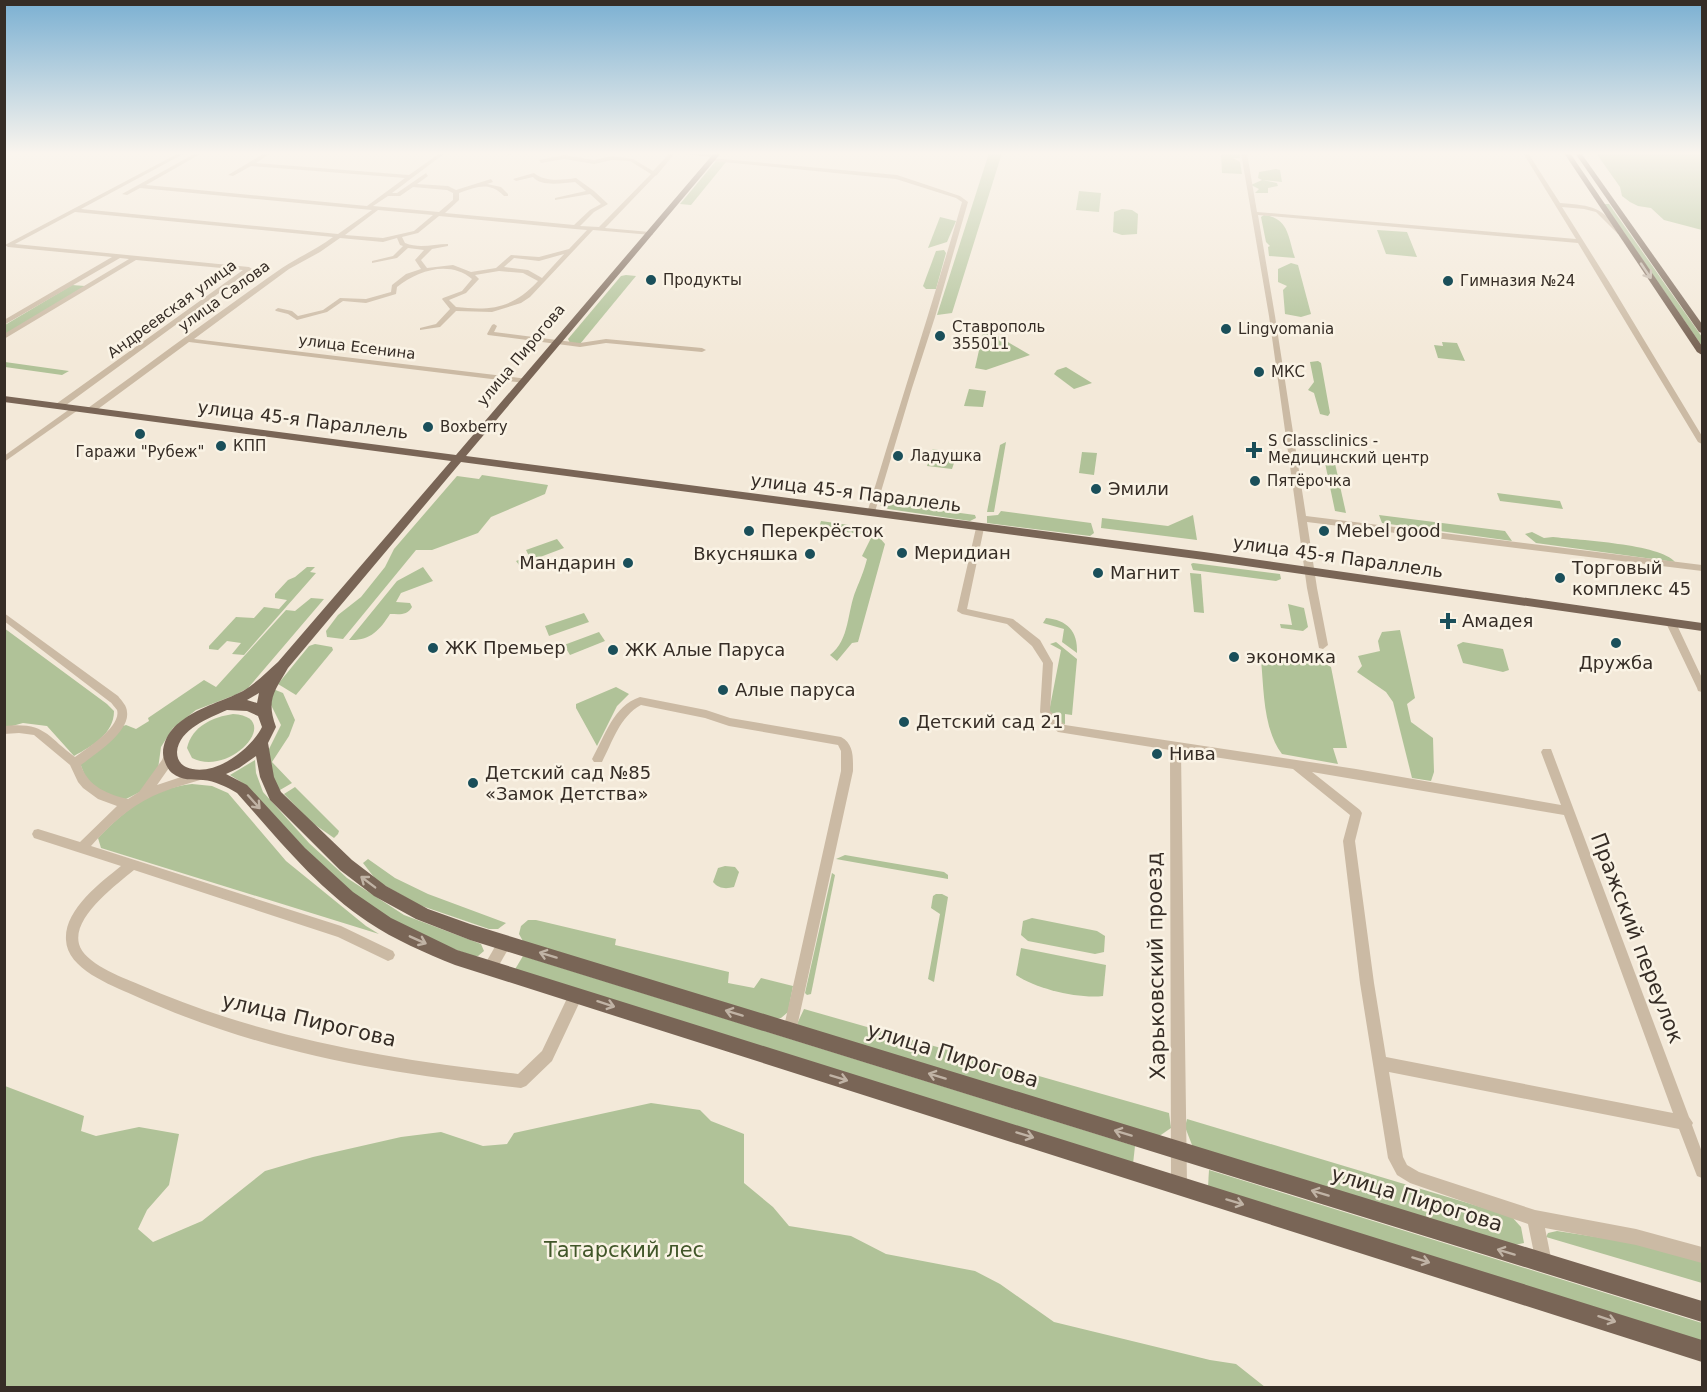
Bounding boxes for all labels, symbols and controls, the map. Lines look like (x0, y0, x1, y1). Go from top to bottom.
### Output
street label: Андреевская улица (104, 256, 240, 362)
street label: улица Салова (175, 257, 273, 335)
one-way arrow (1640, 263, 1652, 279)
place label: Продукты (663, 271, 742, 289)
place label: Гимназия №24 (1460, 272, 1575, 290)
marker: Продукты (644, 273, 658, 287)
marker: Гимназия №24 (1441, 274, 1455, 288)
street label: улица Пирогова (473, 300, 569, 410)
place label: Ставрополь 355011 (952, 318, 1045, 353)
place label: Lingvomania (1238, 320, 1334, 338)
marker: Lingvomania (1219, 322, 1233, 336)
marker: Ставрополь 355011 (933, 329, 947, 343)
street label: улица Есенина (297, 331, 417, 363)
place label: МКС (1271, 363, 1305, 381)
marker: МКС (1252, 365, 1266, 379)
street label: улица 45-я Параллель (197, 396, 410, 443)
place label: Boxberry (440, 418, 508, 436)
marker: Boxberry (421, 420, 435, 434)
marker: Гаражи "Рубеж" (133, 427, 147, 441)
place label: S Classclinics - Медицинский центр (1268, 432, 1429, 467)
place label: КПП (233, 437, 266, 455)
marker: КПП (214, 439, 228, 453)
marker: S Classclinics - Медицинский центр (1245, 441, 1263, 459)
place label: Гаражи "Рубеж" (76, 443, 204, 461)
place label: Ладушка (910, 447, 982, 465)
marker: Ладушка (891, 449, 905, 463)
street label: улица 45-я Параллель (750, 469, 963, 516)
place label: Пятёрочка (1267, 472, 1351, 490)
marker: Пятёрочка (1248, 474, 1262, 488)
place label: Эмили (1108, 478, 1169, 499)
marker: Эмили (1089, 482, 1103, 496)
place label: Перекрёсток (761, 520, 884, 541)
place label: Mebel good (1336, 520, 1441, 541)
marker: Перекрёсток (742, 524, 756, 538)
marker: Mebel good (1317, 524, 1331, 538)
street label: улица 45-я Параллель (1232, 531, 1445, 582)
place label: Меридиан (914, 542, 1011, 563)
place label: Вкусняшка (693, 543, 798, 564)
marker: Меридиан (895, 546, 909, 560)
marker: Вкусняшка (803, 547, 817, 561)
place label: Мандарин (519, 552, 616, 573)
marker: Мандарин (621, 556, 635, 570)
place label: Торговый комплекс 45 (1571, 557, 1691, 599)
place label: Магнит (1110, 562, 1180, 583)
marker: Магнит (1091, 566, 1105, 580)
marker: Торговый комплекс 45 (1553, 571, 1567, 585)
place label: Амадея (1462, 610, 1533, 631)
marker: Амадея (1439, 612, 1457, 630)
marker: Дружба (1609, 636, 1623, 650)
place label: ЖК Премьер (445, 637, 566, 658)
place label: ЖК Алые Паруса (625, 639, 785, 660)
marker: ЖК Премьер (426, 641, 440, 655)
marker: ЖК Алые Паруса (606, 643, 620, 657)
place label: экономка (1246, 646, 1336, 667)
marker: экономка (1227, 650, 1241, 664)
place label: Дружба (1579, 652, 1653, 673)
place label: Алые паруса (735, 679, 856, 700)
marker: Алые паруса (716, 683, 730, 697)
place label: Детский сад 21 (916, 711, 1064, 732)
marker: Детский сад 21 (897, 715, 911, 729)
place label: Нива (1169, 743, 1216, 764)
marker: Нива (1150, 747, 1164, 761)
place label: Детский сад №85 «Замок Детства» (485, 762, 651, 804)
marker: Детский сад №85 «Замок Детства» (466, 776, 480, 790)
one-way arrow (247, 794, 261, 809)
street label: Пражский переулок (1586, 829, 1688, 1047)
street label: Харьковский проезд (1142, 852, 1170, 1080)
one-way arrow (361, 876, 377, 889)
one-way arrow (408, 935, 427, 946)
one-way arrow (539, 949, 558, 960)
street label: улица Пирогова (220, 988, 398, 1052)
one-way arrow (596, 999, 615, 1010)
one-way arrow (725, 1007, 744, 1018)
street label: улица Пирогова (864, 1017, 1042, 1093)
one-way arrow (928, 1069, 947, 1080)
one-way arrow (829, 1073, 848, 1084)
one-way arrow (1114, 1127, 1133, 1138)
one-way arrow (1015, 1130, 1034, 1141)
street label: улица Пирогова (1328, 1161, 1506, 1237)
one-way arrow (1311, 1187, 1330, 1198)
one-way arrow (1225, 1197, 1244, 1208)
park label: Татарский лес (543, 1238, 704, 1262)
one-way arrow (1497, 1245, 1516, 1256)
one-way arrow (1411, 1255, 1430, 1266)
one-way arrow (1597, 1315, 1616, 1326)

